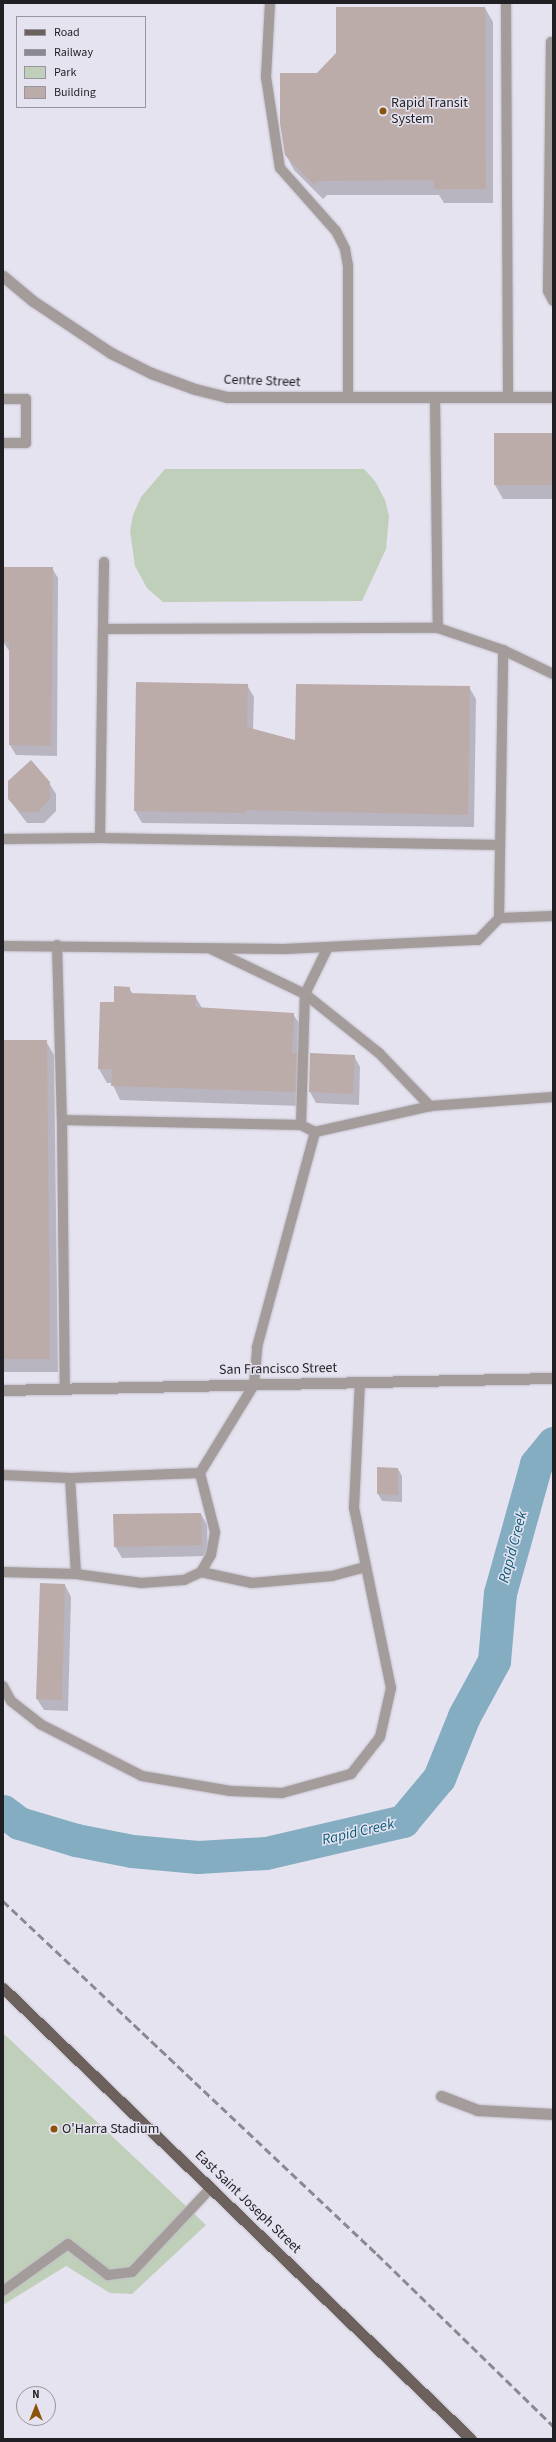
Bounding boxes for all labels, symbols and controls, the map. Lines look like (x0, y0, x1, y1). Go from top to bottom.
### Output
legend (16, 16, 146, 108)
text: Road (54, 24, 80, 41)
text: Railway (54, 44, 93, 61)
text: Park (54, 64, 76, 81)
text: Building (54, 84, 96, 101)
place label: Rapid Transit System (391, 95, 468, 128)
marker: Rapid Transit System (378, 106, 388, 116)
street label: Centre Street (223, 371, 301, 391)
street label: San Francisco Street (219, 1360, 337, 1378)
water label: Rapid Creek (495, 1509, 531, 1585)
water label: Rapid Creek (320, 1815, 396, 1849)
place label: O'Harra Stadium (62, 2121, 159, 2137)
marker: O'Harra Stadium (49, 2124, 59, 2134)
street label: East Saint Joseph Street (191, 2147, 305, 2257)
north arrow (16, 2386, 56, 2426)
text: N (32, 2387, 40, 2402)

